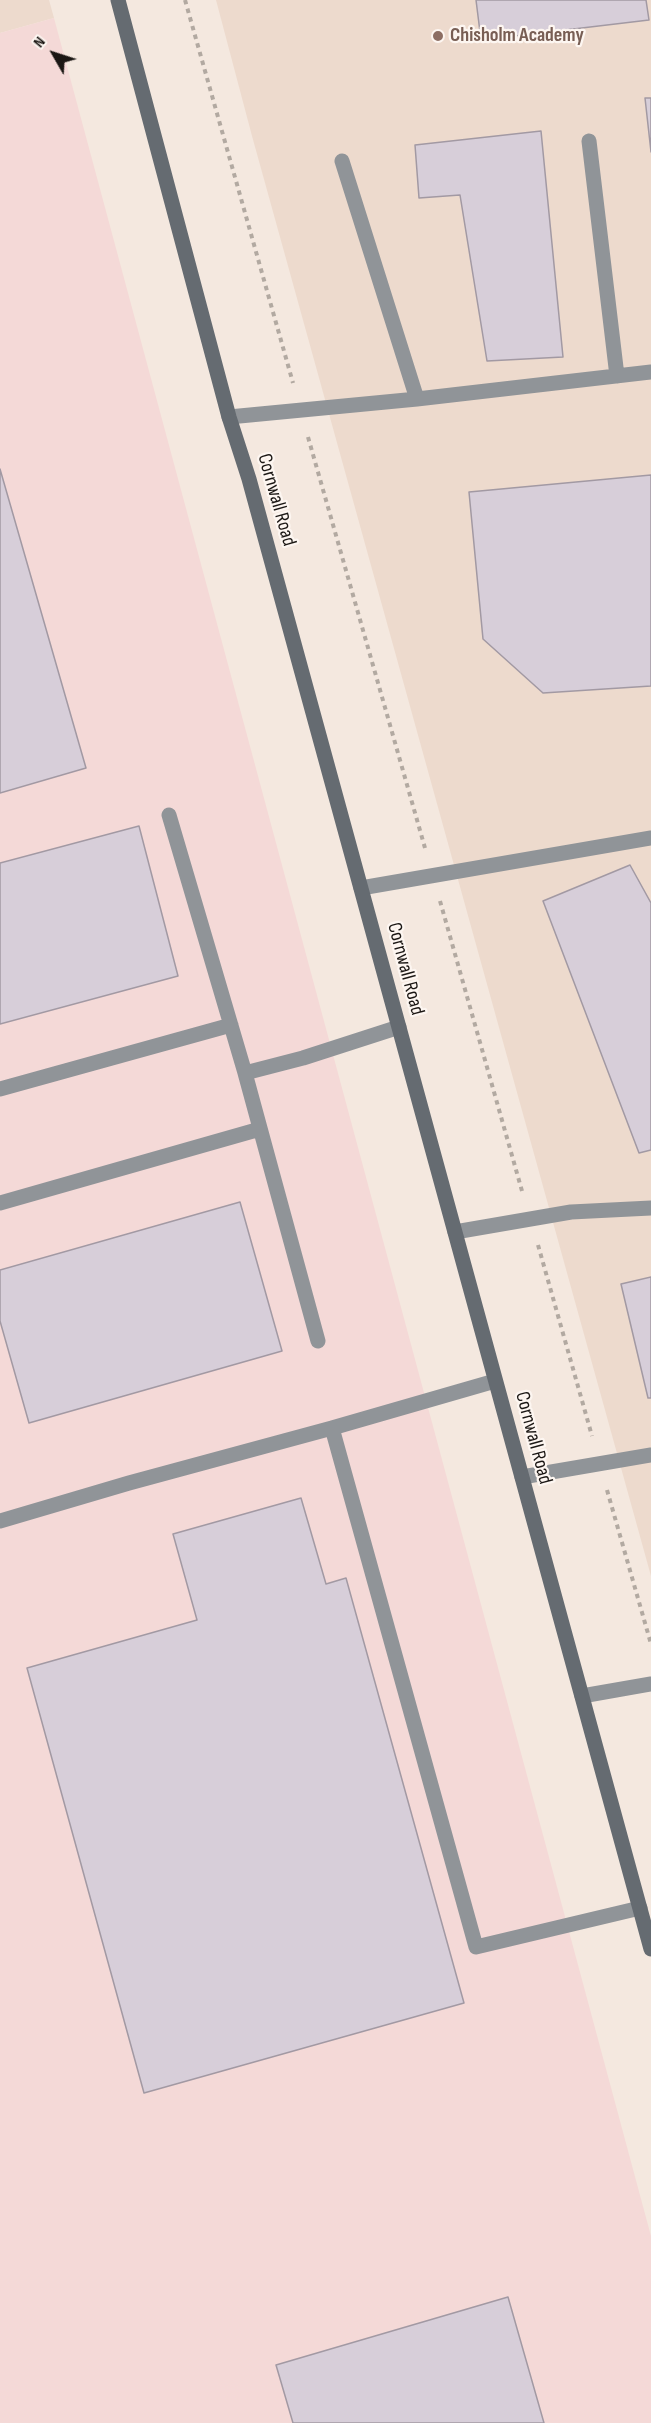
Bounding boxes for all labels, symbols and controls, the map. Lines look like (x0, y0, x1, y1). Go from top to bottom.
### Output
north arrow (24, 24, 84, 84)
place label: Chisholm Academy (450, 24, 584, 48)
marker: Chisholm Academy (431, 29, 445, 43)
text: N (30, 33, 50, 52)
street label: Cornwall Road (251, 451, 301, 549)
street label: Cornwall Road (381, 920, 429, 1018)
street label: Cornwall Road (509, 1389, 557, 1487)

